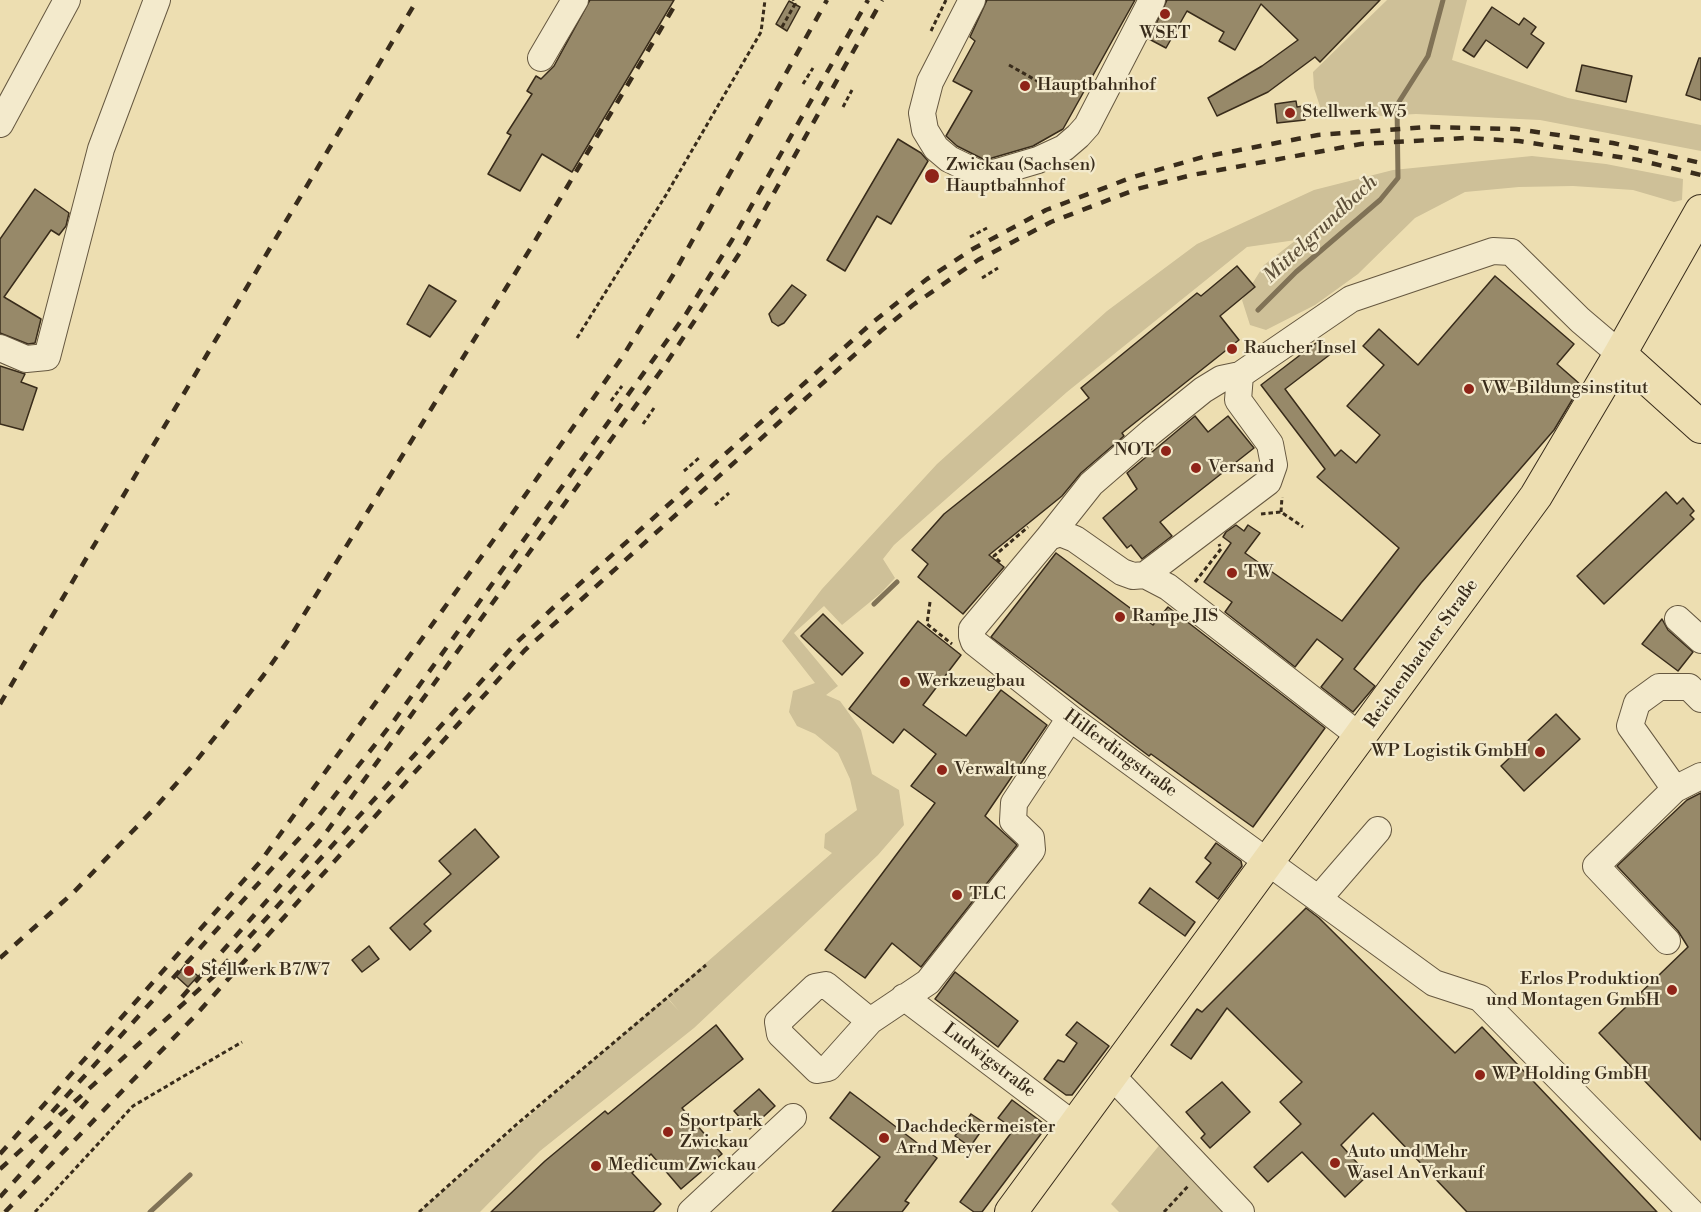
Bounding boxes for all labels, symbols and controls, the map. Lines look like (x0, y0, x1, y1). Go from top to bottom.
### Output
marker: WSET (1158, 7, 1172, 21)
place label: WSET (1140, 23, 1190, 45)
place label: Hauptbahnhof (1037, 75, 1156, 97)
marker: Hauptbahnhof (1018, 79, 1032, 93)
place label: Stellwerk W5 (1302, 102, 1407, 124)
marker: Stellwerk W5 (1283, 106, 1297, 120)
place label: Zwickau (Sachsen) Hauptbahnhof (946, 155, 1096, 198)
marker: Zwickau (Sachsen) Hauptbahnhof (923, 167, 941, 185)
water label: Mittelgrundbach (1259, 171, 1383, 289)
place label: Raucher Insel (1244, 338, 1356, 360)
marker: Raucher Insel (1225, 342, 1239, 356)
place label: VW-Bildungsinstitut (1481, 378, 1648, 400)
marker: VW-Bildungsinstitut (1462, 382, 1476, 396)
place label: NOT (1114, 440, 1154, 462)
marker: NOT (1159, 444, 1173, 458)
place label: Versand (1208, 457, 1274, 479)
marker: Versand (1189, 461, 1203, 475)
place label: TW (1244, 562, 1273, 584)
marker: TW (1225, 566, 1239, 580)
street label: Reichenbacher Straße (1361, 575, 1483, 733)
place label: Rampe JIS (1132, 606, 1218, 628)
marker: Rampe JIS (1113, 610, 1127, 624)
place label: Werkzeugbau (917, 671, 1025, 693)
marker: Werkzeugbau (898, 675, 912, 689)
street label: Hilferdingstraße (1059, 706, 1181, 802)
place label: WP Logistik GmbH (1371, 741, 1528, 763)
marker: WP Logistik GmbH (1533, 745, 1547, 759)
place label: Verwaltung (954, 759, 1047, 781)
marker: Verwaltung (935, 763, 949, 777)
place label: TLC (969, 884, 1006, 906)
marker: TLC (950, 888, 964, 902)
place label: Stellwerk B7/W7 (201, 960, 330, 982)
marker: Stellwerk B7/W7 (182, 964, 196, 978)
place label: Erlos Produktion und Montagen GmbH (1486, 969, 1660, 1012)
marker: Erlos Produktion und Montagen GmbH (1665, 983, 1679, 997)
street label: Ludwigstraße (938, 1019, 1040, 1103)
place label: WP Holding GmbH (1492, 1064, 1648, 1086)
marker: WP Holding GmbH (1473, 1068, 1487, 1082)
place label: Sportpark Zwickau (680, 1111, 762, 1154)
place label: Dachdeckermeister Arnd Meyer (896, 1117, 1056, 1160)
marker: Sportpark Zwickau (661, 1125, 675, 1139)
marker: Dachdeckermeister Arnd Meyer (877, 1131, 891, 1145)
place label: Auto und Mehr Wasel AnVerkauf (1347, 1142, 1484, 1184)
place label: Medicum Zwickau (608, 1155, 756, 1177)
marker: Auto und Mehr Wasel AnVerkauf (1328, 1156, 1342, 1170)
marker: Medicum Zwickau (589, 1159, 603, 1173)

